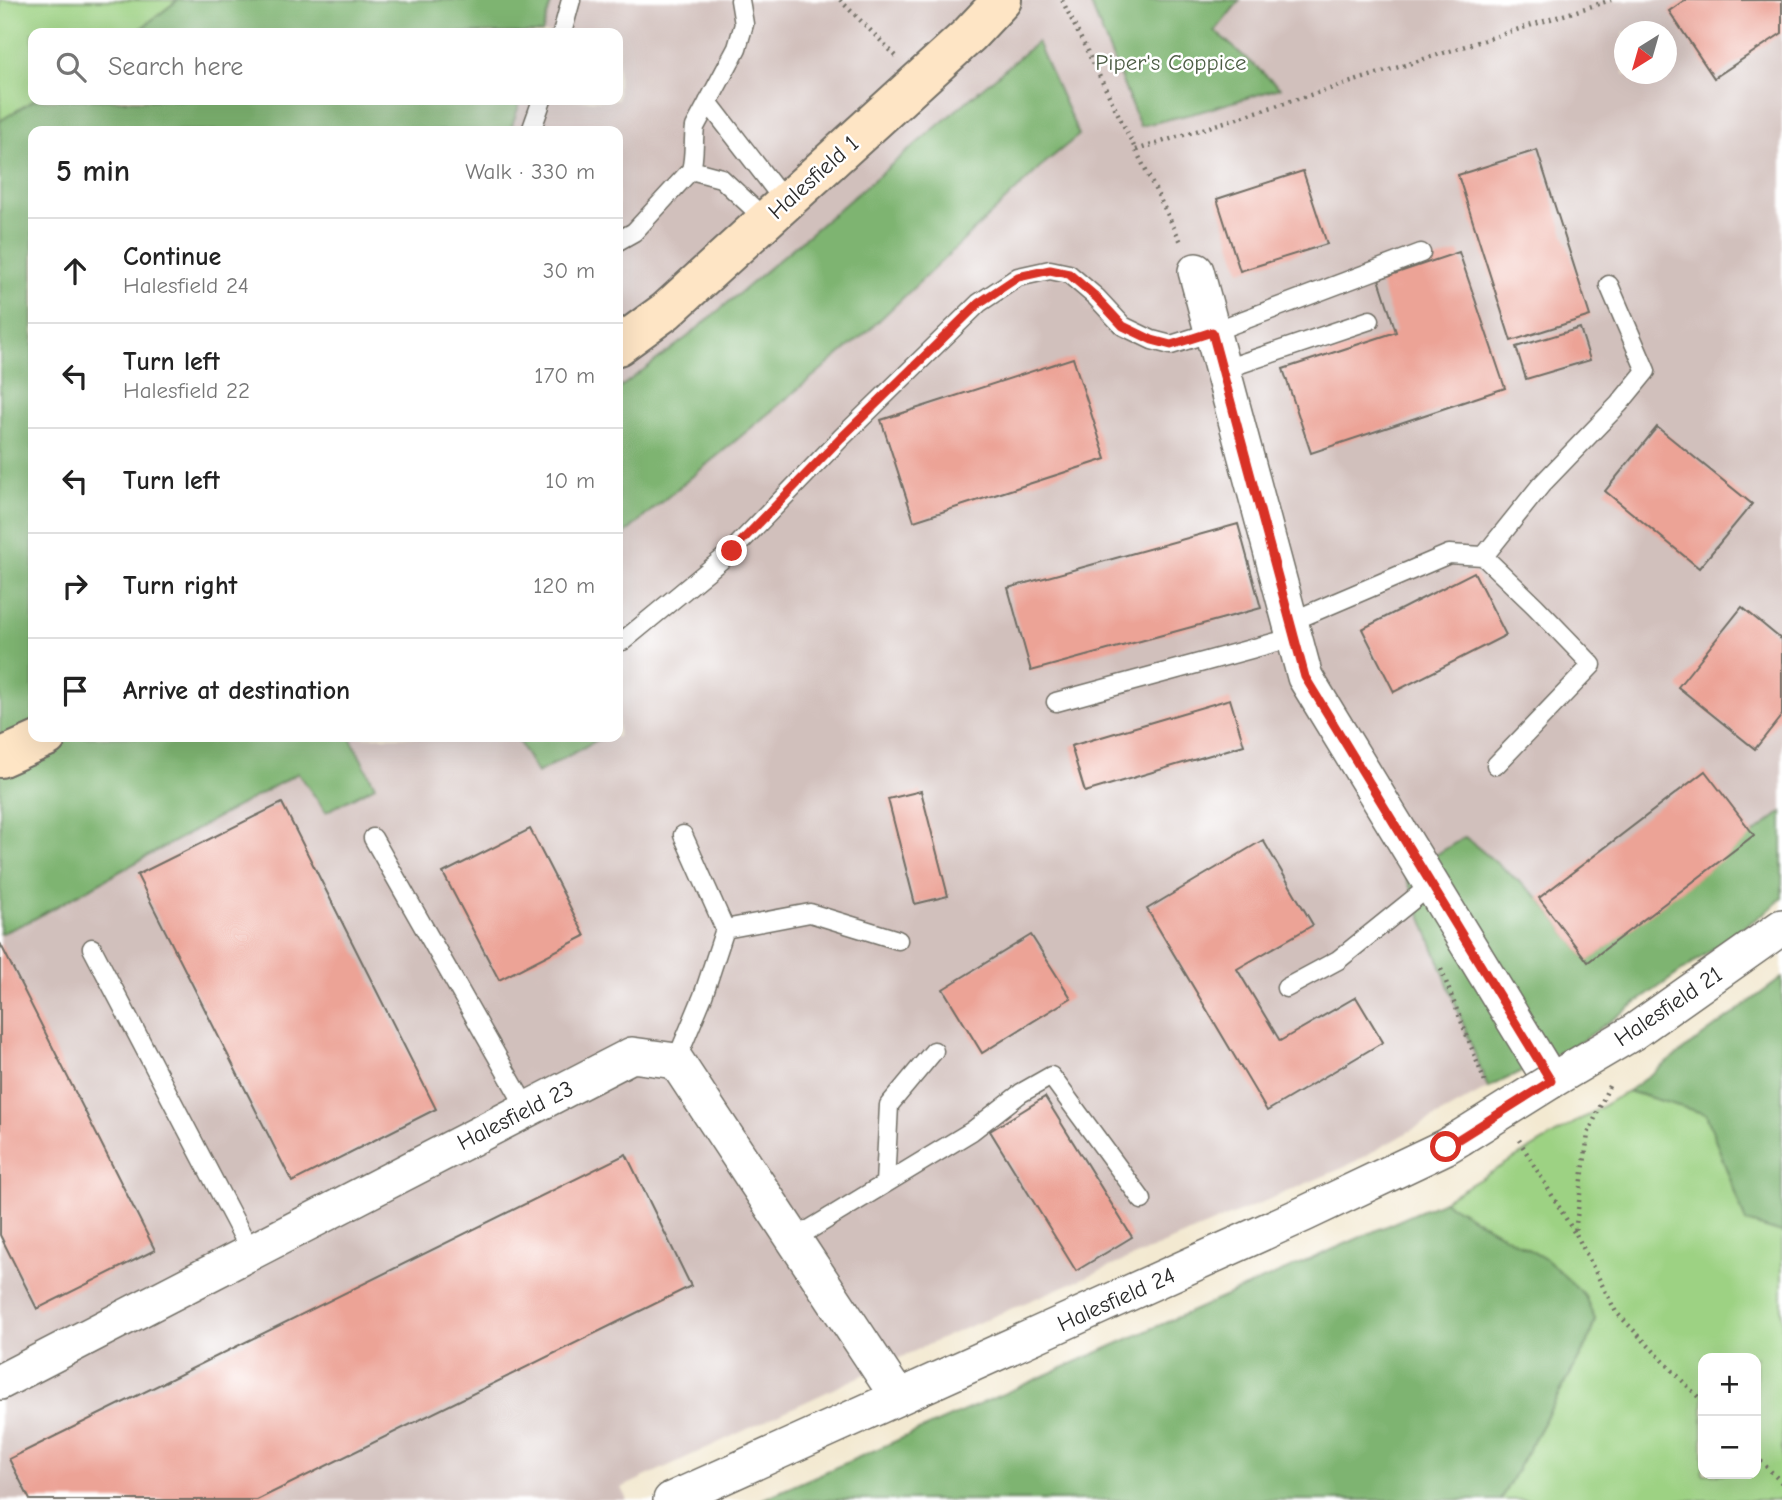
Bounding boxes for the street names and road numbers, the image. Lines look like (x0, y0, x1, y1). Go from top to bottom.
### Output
street label: Halesfield 1 (763, 130, 864, 225)
street label: Halesfield 21 (1609, 961, 1727, 1052)
street label: Halesfield 23 (453, 1075, 578, 1156)
street label: Halesfield 24 (1053, 1262, 1179, 1337)

